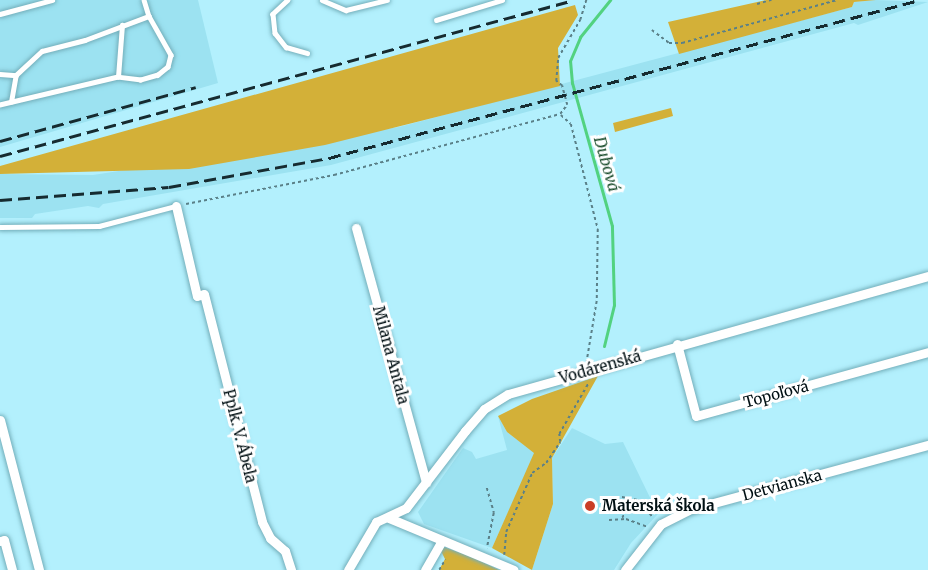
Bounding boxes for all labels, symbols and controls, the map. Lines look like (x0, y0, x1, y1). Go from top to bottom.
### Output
water label: Dubová (590, 134, 624, 194)
street label: Milana Antala (369, 304, 413, 406)
street label: Vodárenská (557, 347, 643, 387)
street label: Topoľová (741, 377, 811, 411)
street label: Pplk. V. Ábela (220, 387, 260, 485)
street label: Detvianska (740, 466, 824, 504)
place label: Materská škola (602, 497, 715, 515)
marker: Materská škola (583, 499, 597, 513)

